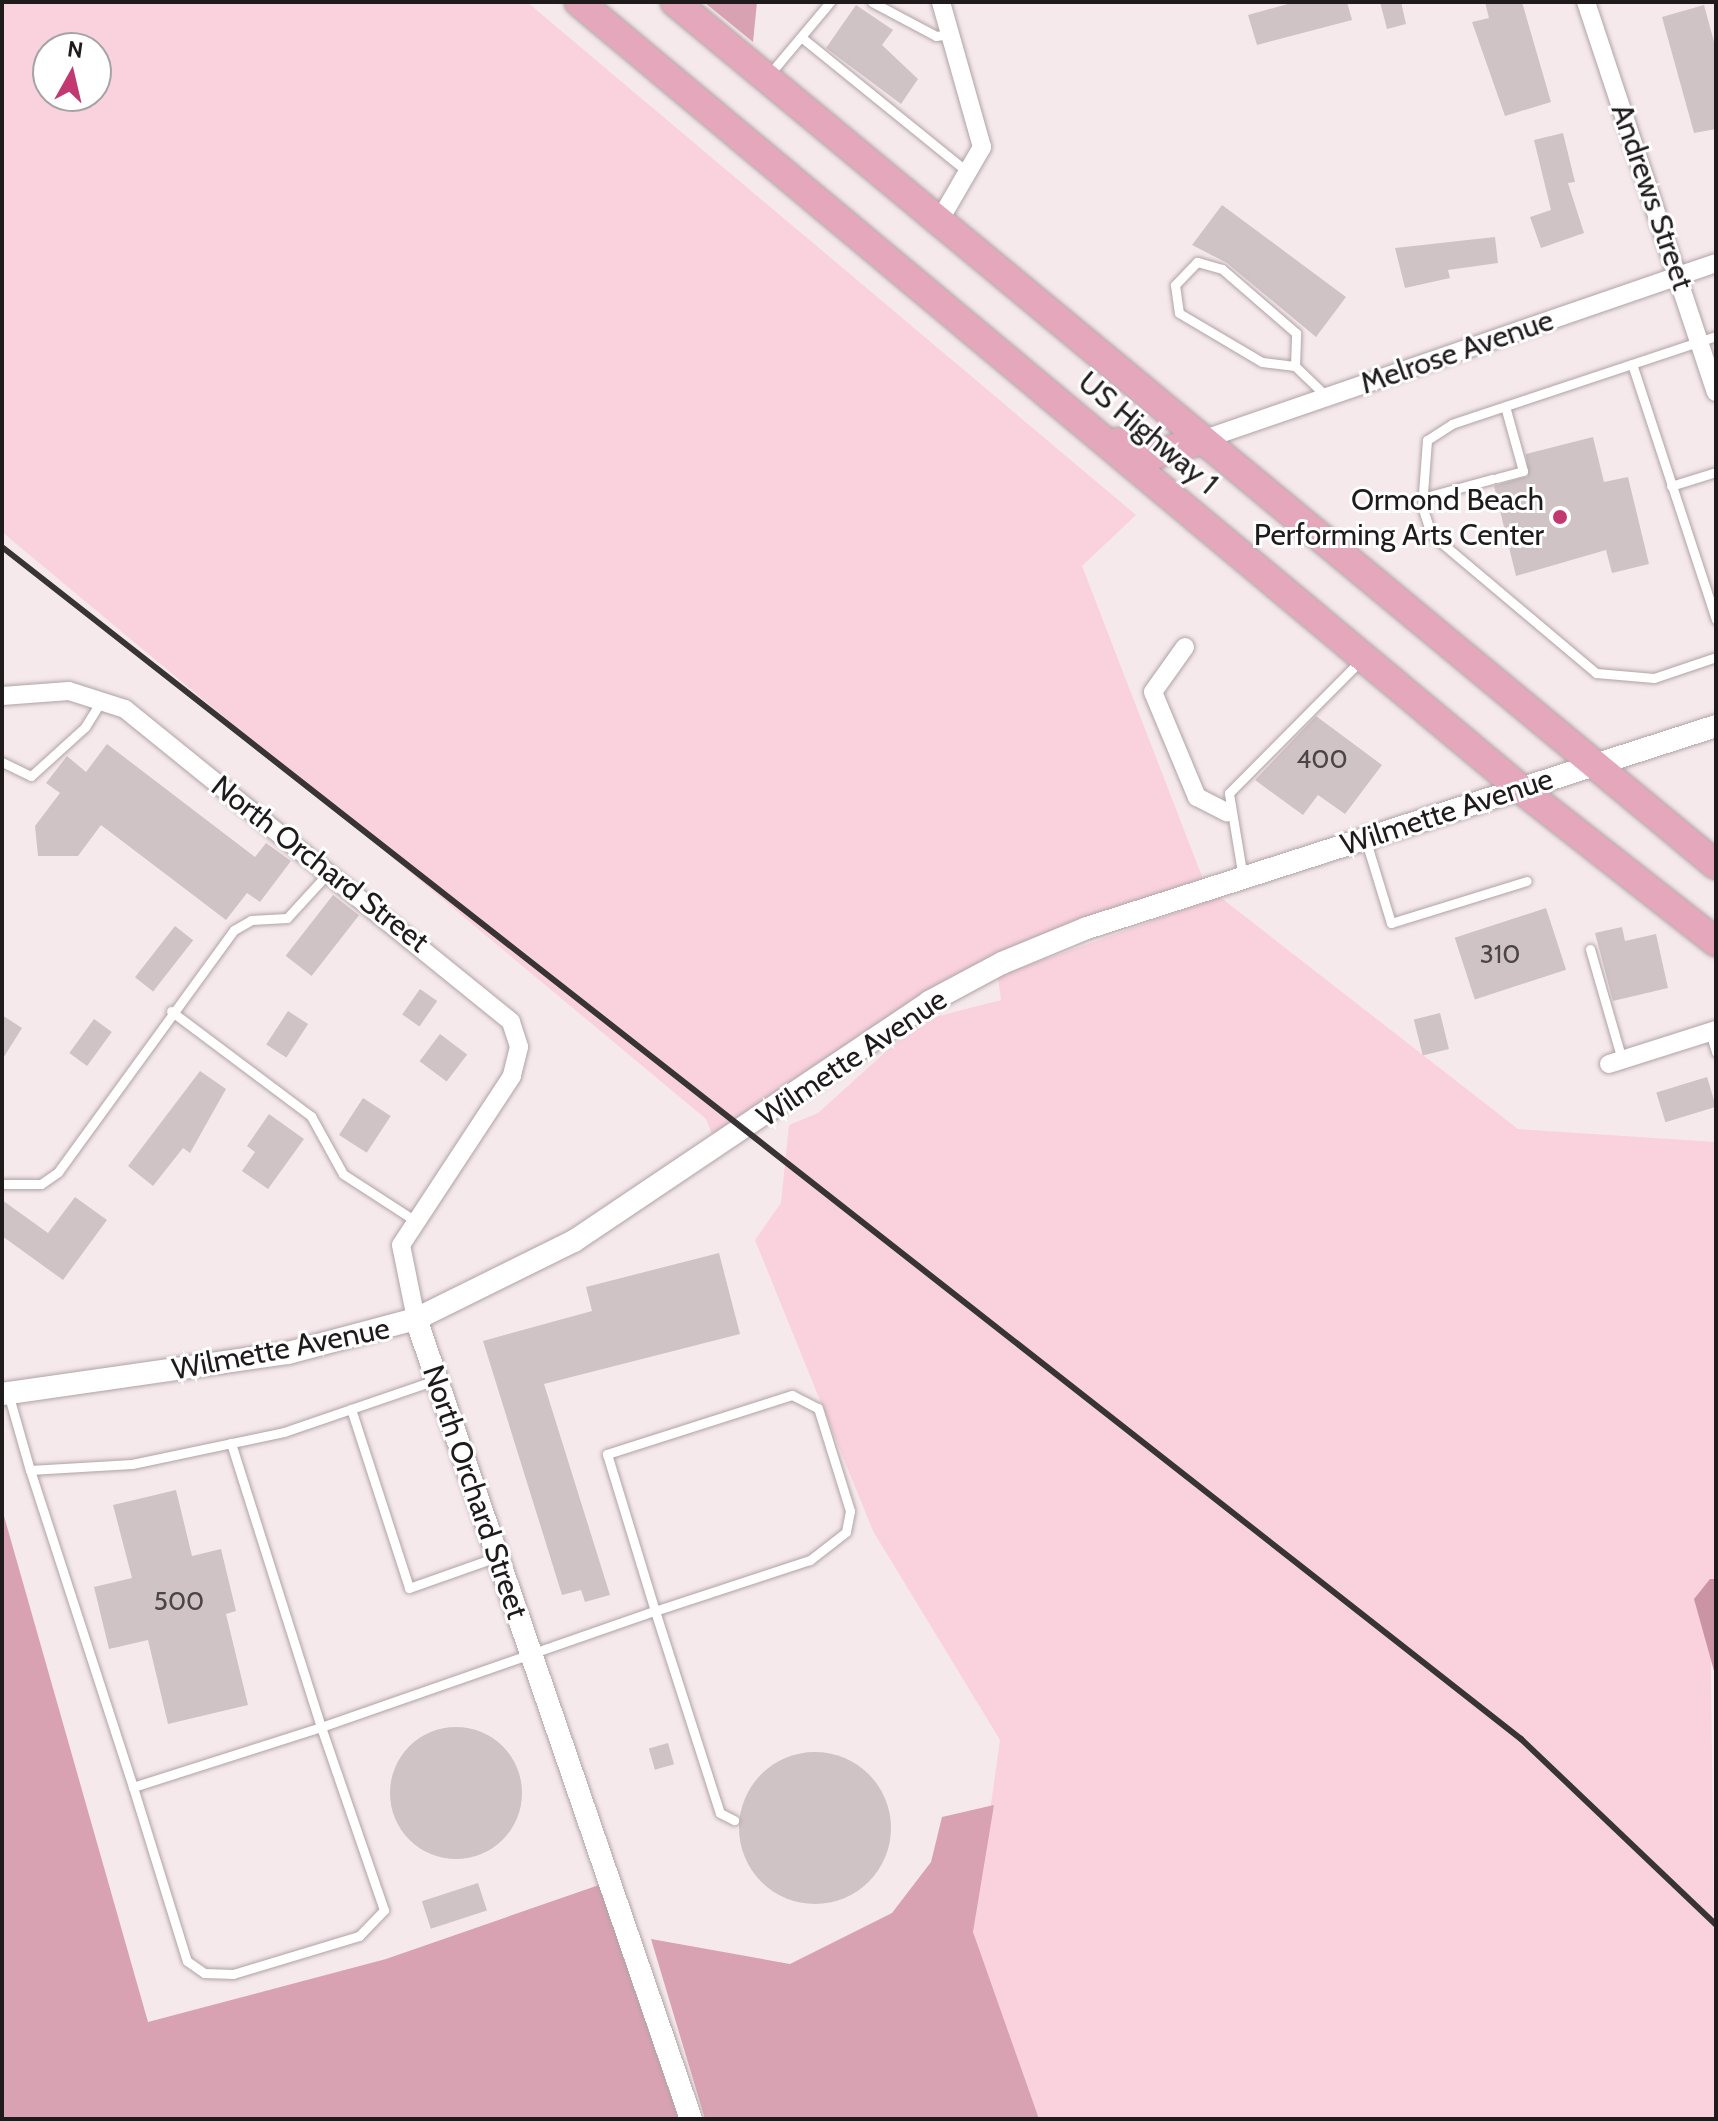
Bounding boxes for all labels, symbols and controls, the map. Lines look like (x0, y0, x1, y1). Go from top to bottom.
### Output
north arrow (32, 32, 112, 112)
text: N (66, 35, 85, 64)
street label: Andrews Street (1603, 99, 1701, 295)
street label: Melrose Avenue (1356, 302, 1558, 402)
street label: US Highway 1 (1071, 364, 1225, 502)
place label: Ormond Beach Performing Arts Center (1254, 482, 1544, 552)
marker: Ormond Beach Performing Arts Center (1551, 508, 1569, 526)
house number: 400 (1296, 744, 1348, 776)
street label: Wilmette Avenue (1336, 761, 1558, 863)
street label: North Orchard Street (204, 768, 436, 960)
house number: 310 (1480, 939, 1520, 971)
street label: Wilmette Avenue (750, 981, 954, 1135)
street label: Wilmette Avenue (169, 1310, 393, 1388)
street label: North Orchard Street (415, 1361, 535, 1623)
house number: 500 (154, 1586, 204, 1618)

